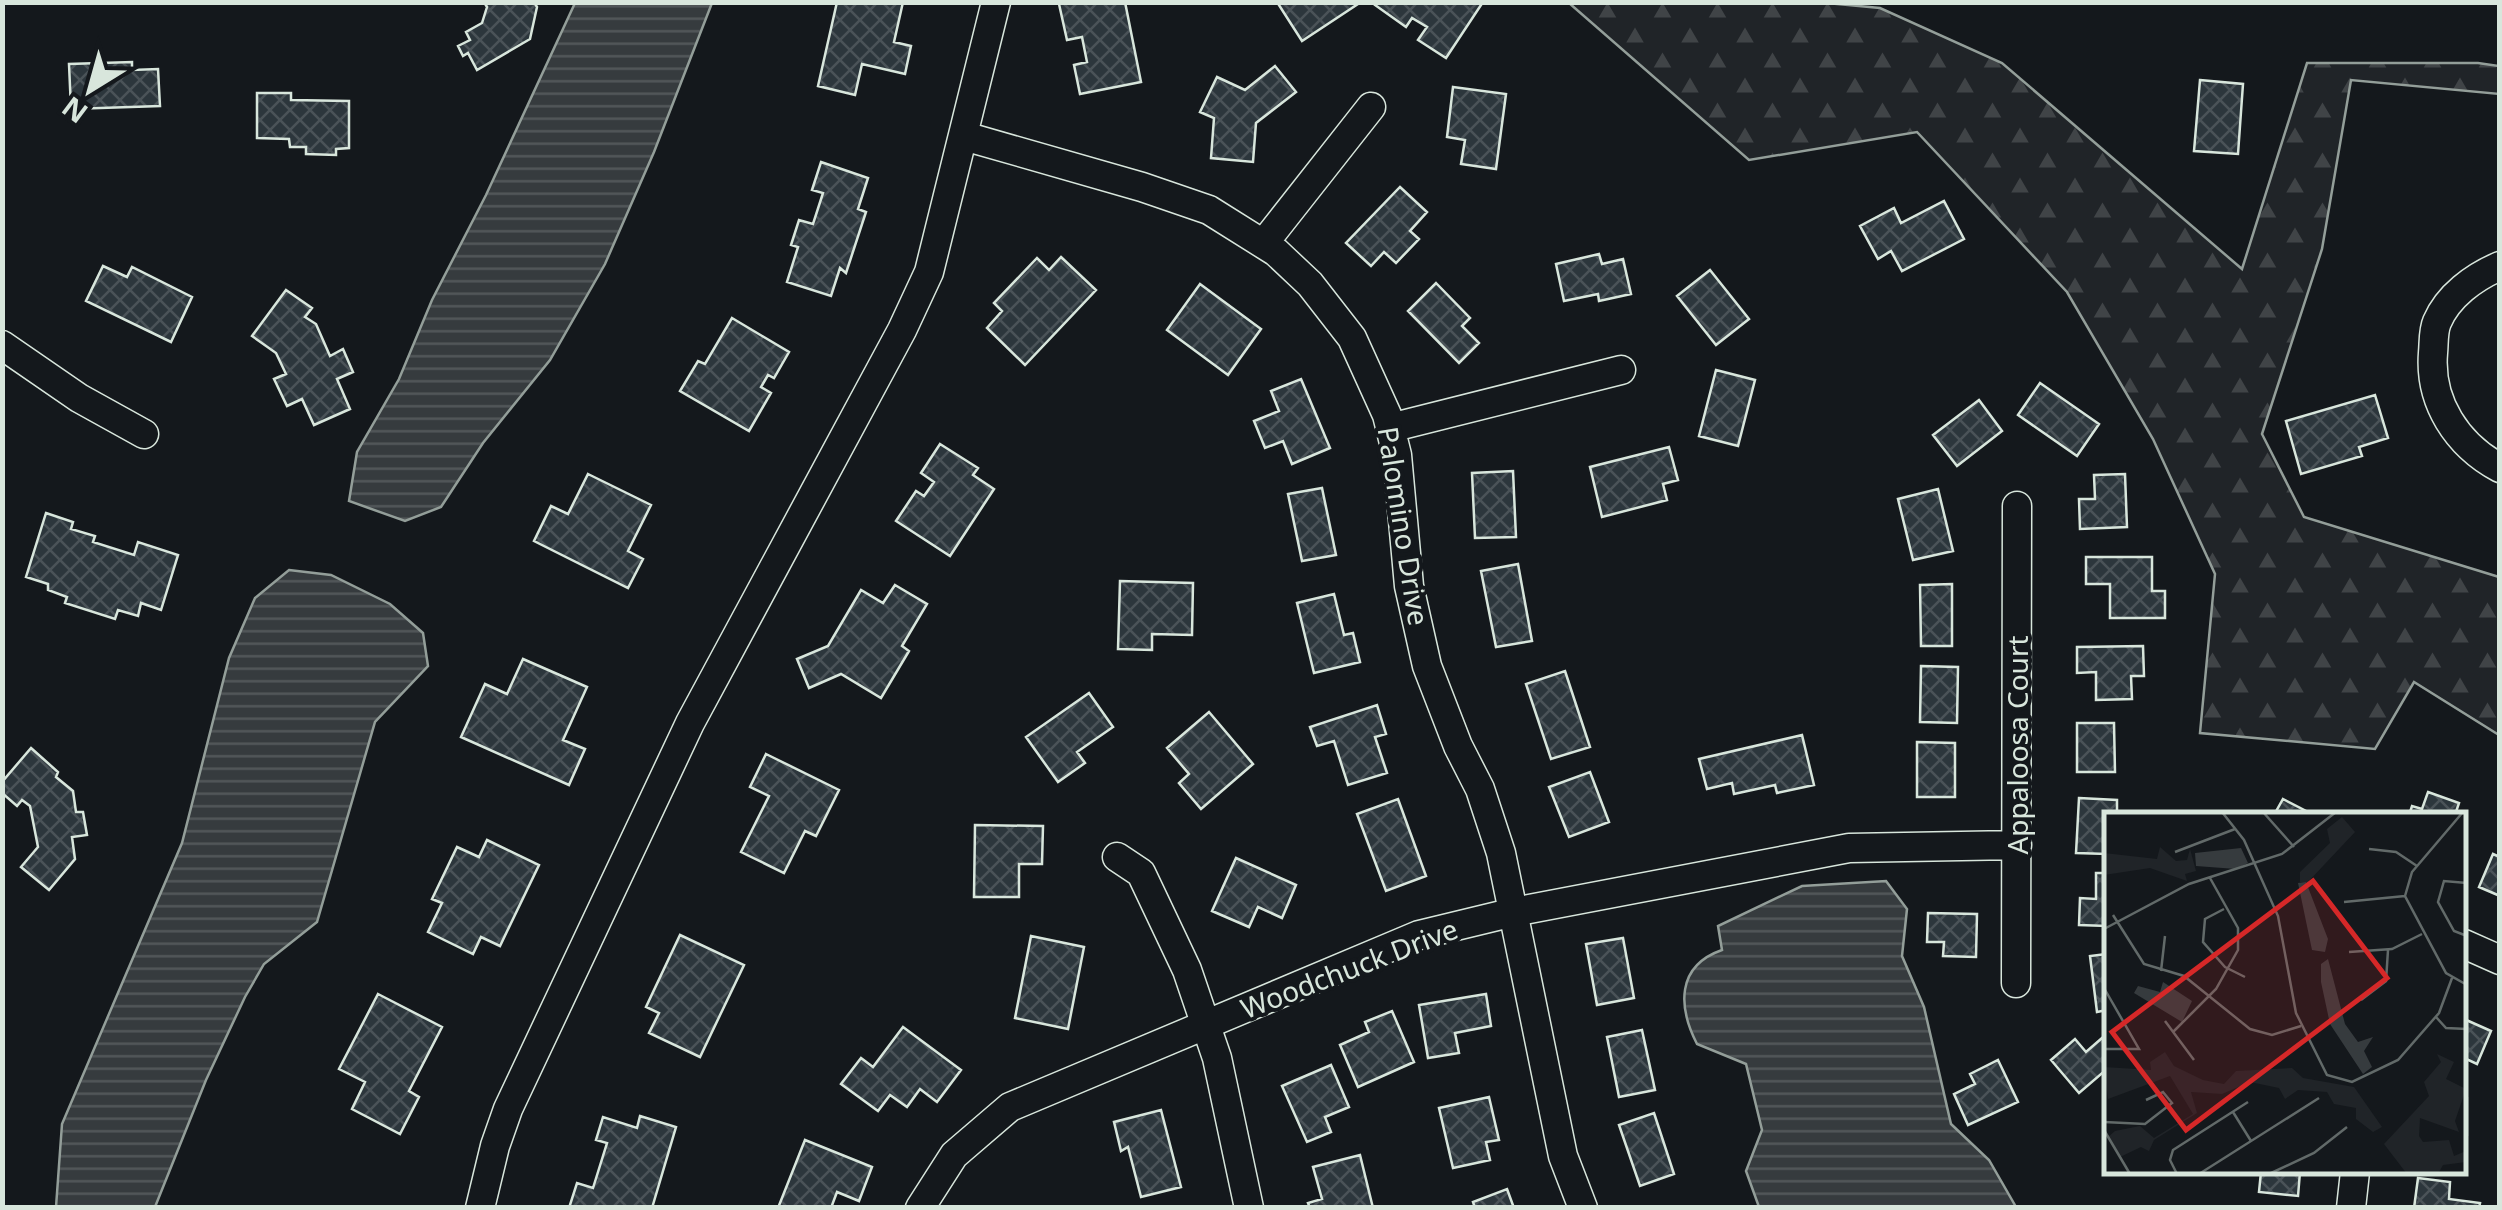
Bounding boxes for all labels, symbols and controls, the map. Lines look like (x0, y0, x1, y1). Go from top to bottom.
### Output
north arrow (40, 40, 140, 140)
text: N (54, 89, 95, 133)
street label: Palomino Drive (1370, 424, 1438, 628)
street label: Appaloosa Court (1998, 635, 2036, 855)
inset map (2104, 812, 2467, 1175)
street label: Woodchuck Drive (1235, 909, 1463, 1027)

